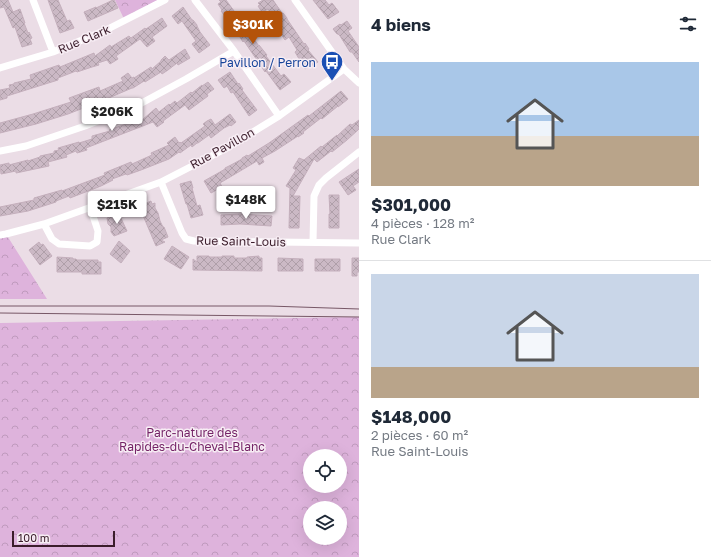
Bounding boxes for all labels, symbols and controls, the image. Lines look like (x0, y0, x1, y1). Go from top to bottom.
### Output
pin: $301K (225, 11, 281, 45)
icon: filters (677, 13, 699, 35)
text: 4 biens (371, 14, 431, 35)
text: $301K (232, 16, 274, 32)
street label: Rue Clark (56, 21, 113, 57)
bus stop icon: Pavillon / Perron (319, 49, 345, 82)
place label: Pavillon / Perron (219, 55, 316, 70)
icon: home (499, 88, 571, 160)
pin: $206K (84, 98, 140, 132)
text: $206K (91, 103, 133, 119)
street label: Rue Pavillon (187, 124, 257, 172)
pin: $148K (218, 186, 274, 220)
pin: $215K (89, 191, 145, 225)
text: $148K (225, 191, 267, 207)
text: $301,000 (371, 194, 451, 215)
text: $215K (97, 196, 137, 212)
text: 4 pièces · 128 m² (371, 215, 474, 231)
text: Rue Clark (371, 231, 431, 247)
street label: Rue Saint-Louis (196, 233, 286, 249)
icon: home (499, 300, 571, 372)
text: $148,000 (371, 406, 451, 427)
park label: Parc-nature des Rapides-du-Cheval-Blanc (119, 425, 265, 454)
text: 2 pièces · 60 m² (371, 427, 468, 443)
text: Rue Saint-Louis (371, 443, 468, 459)
map controls (303, 449, 347, 545)
button: locate (303, 449, 347, 493)
button: layers (303, 501, 347, 545)
scale bar (12, 529, 115, 548)
text: 100 m (18, 531, 49, 544)

